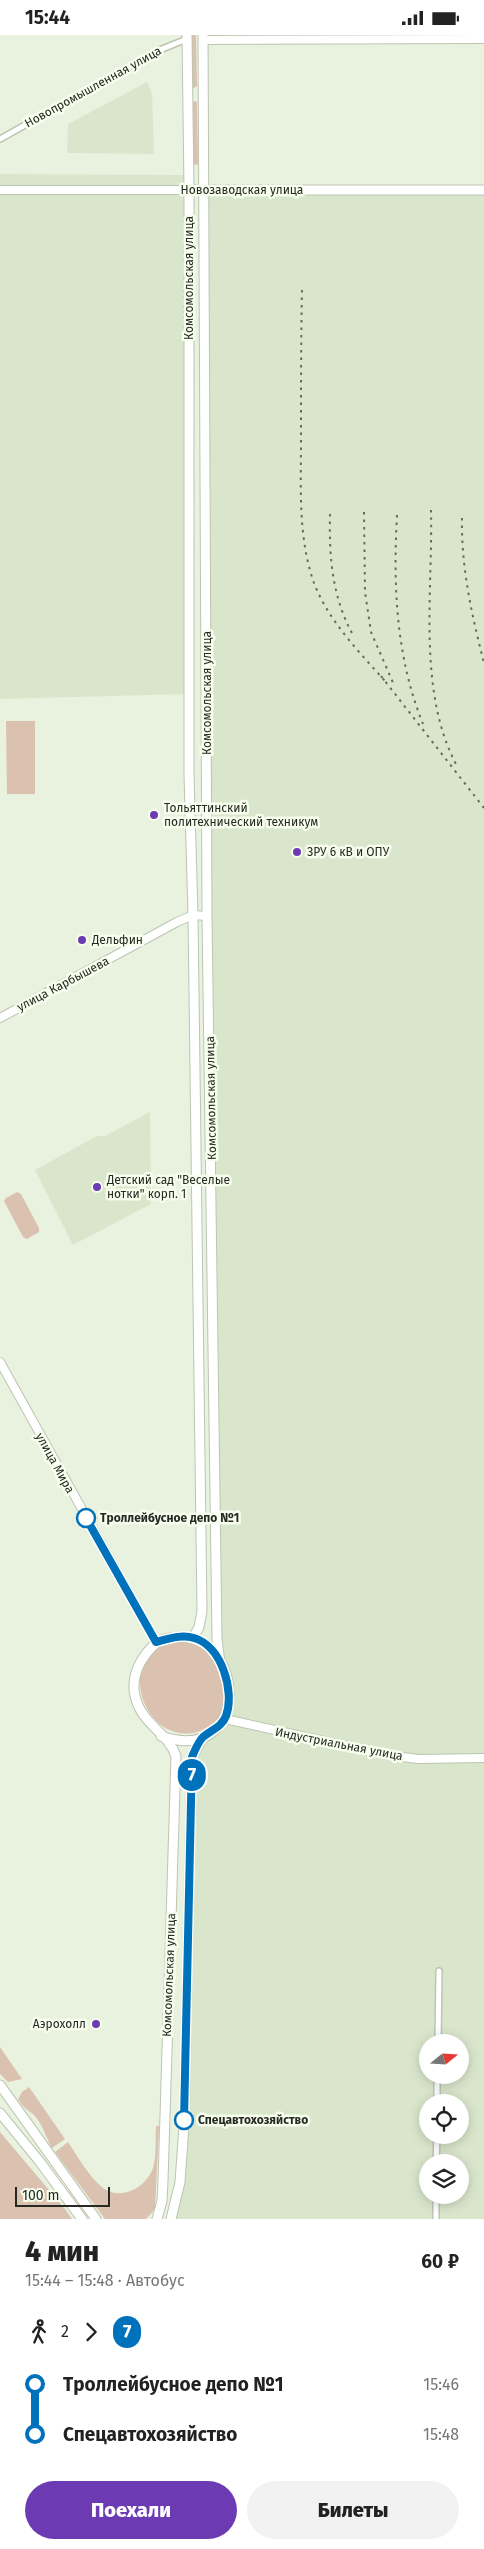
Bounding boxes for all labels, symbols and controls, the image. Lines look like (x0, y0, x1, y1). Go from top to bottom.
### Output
text: 15:44 (25, 6, 70, 29)
street label: Новопромышленная улица (22, 44, 164, 130)
street label: Новозаводская улица (181, 183, 303, 197)
street label: Комсомольская улица (182, 216, 196, 340)
street label: Комсомольская улица (200, 631, 214, 755)
place label: Тольяттинский политехнический техникум (164, 801, 318, 829)
marker: Тольяттинский политехнический техникум (148, 809, 160, 821)
place label: ЗРУ 6 кВ и ОПУ (307, 845, 390, 859)
marker: ЗРУ 6 кВ и ОПУ (291, 846, 303, 858)
place label: Дельфин (91, 933, 143, 947)
marker: Дельфин (76, 934, 88, 946)
street label: улица Карбышева (15, 954, 111, 1014)
street label: Комсомольская улица (203, 1036, 219, 1160)
place label: Детский сад "Веселые нотки" корп. 1 (106, 1173, 230, 1201)
marker: Детский сад "Веселые нотки" корп. 1 (91, 1181, 103, 1193)
street label: улица Мира (33, 1430, 77, 1496)
marker: Троллейбусное депо №1 (76, 1508, 96, 1528)
place label: Троллейбусное депо №1 (100, 1511, 239, 1525)
street label: Индустриальная улица (274, 1725, 404, 1763)
line badge: 7 (176, 1759, 208, 1791)
text: 7 (188, 1764, 196, 1786)
street label: Комсомольская улица (160, 1913, 178, 2037)
place label: Аэрохолл (33, 2017, 86, 2031)
marker: Аэрохолл (90, 2018, 102, 2030)
north arrow (419, 2034, 469, 2084)
map controls (419, 2034, 469, 2204)
button: locate (419, 2094, 469, 2144)
marker: Спецавтохозяйство (174, 2110, 194, 2130)
place label: Спецавтохозяйство (198, 2113, 308, 2127)
button: layers (419, 2154, 469, 2204)
scale bar (15, 2184, 110, 2207)
text: 100 m (22, 2187, 59, 2204)
text: 4 мин (25, 2235, 99, 2268)
text: 60 ₽ (421, 2250, 459, 2273)
text: 15:44 – 15:48 · Автобус (25, 2271, 185, 2290)
icon: walk (25, 2318, 53, 2346)
icon: forward (77, 2318, 105, 2346)
text: 7 (123, 2321, 131, 2343)
text: 2 (61, 2322, 69, 2341)
text: Троллейбусное депо №1 (63, 2373, 284, 2396)
text: 15:46 (423, 2375, 459, 2394)
text: Спецавтохозяйство (63, 2423, 237, 2446)
text: 15:48 (423, 2425, 459, 2444)
button: Поехали (25, 2481, 237, 2539)
button: Билеты (247, 2481, 459, 2539)

